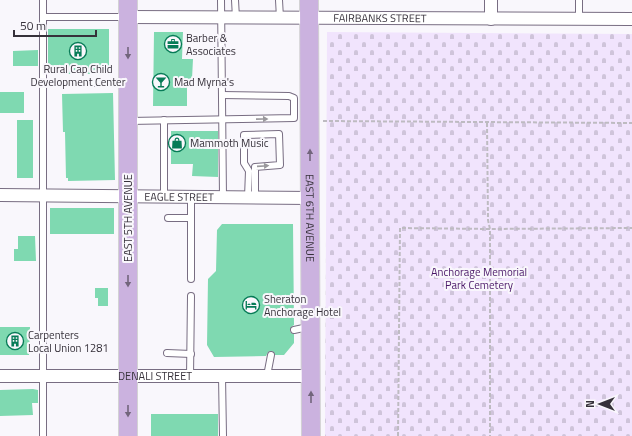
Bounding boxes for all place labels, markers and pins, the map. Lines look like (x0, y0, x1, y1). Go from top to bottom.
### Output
place label: Barber & Associates (186, 30, 236, 59)
office icon: Barber & Associates (163, 34, 183, 54)
building icon: Rural Cap Child Development Center (68, 41, 88, 61)
place label: Rural Cap Child Development Center (31, 61, 126, 90)
bar icon: Mad Myrna's (151, 72, 171, 92)
place label: Mad Myrna's (174, 74, 234, 90)
shop icon: Mammoth Music (167, 133, 187, 153)
place label: Mammoth Music (190, 135, 269, 151)
place label: Sheraton Anchorage Hotel (264, 291, 341, 320)
hotel icon: Sheraton Anchorage Hotel (241, 295, 261, 315)
place label: Carpenters Local Union 1281 (28, 327, 108, 356)
building icon: Carpenters Local Union 1281 (5, 331, 25, 351)

